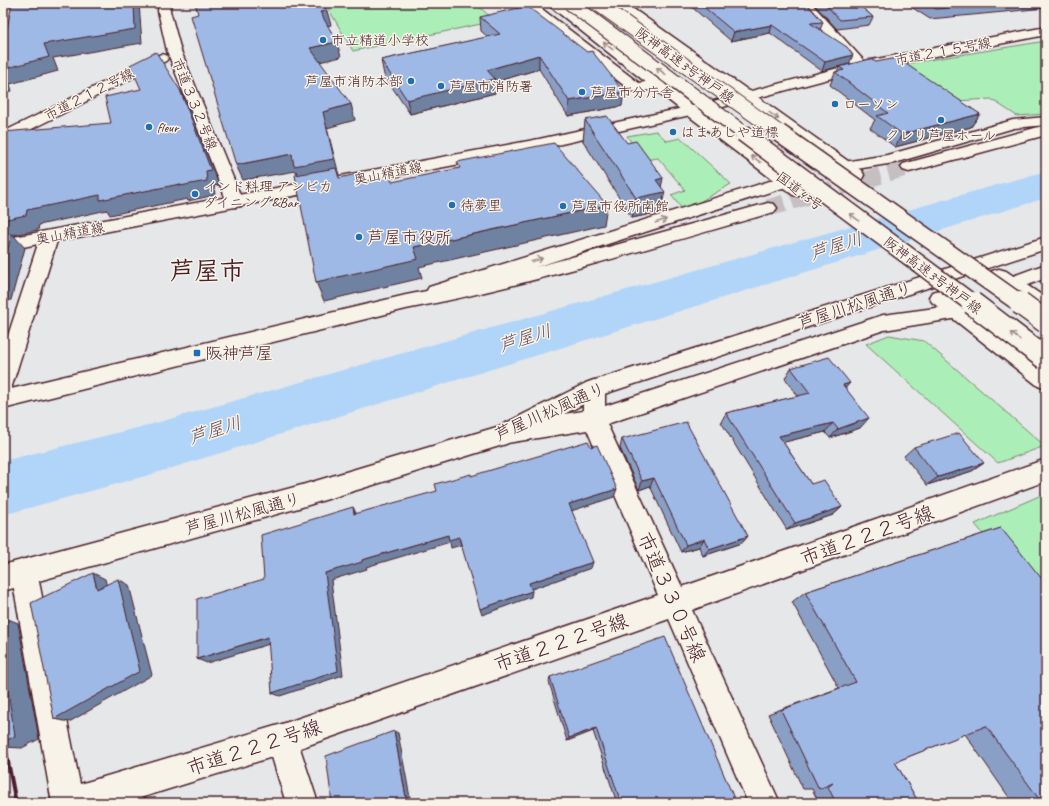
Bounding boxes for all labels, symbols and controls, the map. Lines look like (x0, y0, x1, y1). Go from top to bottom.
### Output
street label: 阪神高速3号神戸線 (632, 24, 738, 107)
place label: 市立精道小学校 (331, 32, 429, 49)
street label: 市道２１５号線 (893, 34, 993, 69)
marker: 市立精道小学校 (318, 35, 328, 45)
one-way arrow (603, 42, 614, 50)
street label: 市道３３２号線 (168, 56, 221, 153)
street label: 市道２１２号線 (42, 65, 137, 124)
one-way arrow (656, 67, 667, 75)
place label: 芦屋市消防本部 (305, 73, 403, 90)
marker: 芦屋市消防本部 (406, 76, 416, 86)
place label: 芦屋市消防署 (449, 78, 533, 95)
marker: 芦屋市消防署 (436, 81, 446, 91)
place label: 芦屋市分庁舎 (590, 84, 674, 101)
marker: 芦屋市分庁舎 (577, 87, 587, 97)
place label: ローソン (843, 96, 899, 113)
marker: ローソン (830, 99, 840, 109)
one-way arrow (768, 112, 779, 120)
marker: クレリ芦屋ホール (936, 115, 946, 125)
place label: fleur (157, 119, 180, 136)
marker: fleur (144, 122, 154, 132)
place label: はまあしや道標 (681, 124, 779, 141)
marker: はまあしや道標 (668, 127, 678, 137)
place label: クレリ芦屋ホール (885, 127, 997, 144)
one-way arrow (751, 154, 762, 163)
street label: 奥山精道線 (352, 158, 424, 189)
street label: 国道43号 (773, 168, 827, 215)
place label: インド料理 アンビカ ダイニング&Bar (203, 178, 332, 211)
marker: インド料理 アンビカ ダイニング&Bar (190, 189, 200, 199)
place label: 待夢里 (460, 197, 502, 214)
place label: 芦屋市役所南館 (571, 198, 669, 215)
marker: 待夢里 (447, 200, 457, 210)
marker: 芦屋市役所南館 (558, 201, 568, 211)
one-way arrow (849, 212, 860, 221)
one-way arrow (654, 217, 667, 224)
street label: 奥山精道線 (34, 218, 106, 249)
place label: 芦屋市役所 (367, 227, 452, 248)
water label: 芦屋川 (807, 228, 865, 264)
marker: 芦屋市役所 (354, 232, 364, 242)
street label: 阪神高速3号神戸線 (880, 233, 985, 318)
district label: 芦屋市 (169, 255, 245, 287)
one-way arrow (530, 256, 543, 263)
street label: 芦屋川松風通り (795, 277, 915, 334)
water label: 芦屋川 (496, 320, 554, 356)
one-way arrow (1009, 332, 1020, 340)
place label: 阪神芦屋 (205, 343, 273, 364)
marker: 阪神芦屋 (192, 348, 202, 358)
street label: 芦屋川松風通り (492, 378, 609, 445)
water label: 芦屋川 (186, 412, 244, 448)
street label: 芦屋川松風通り (183, 488, 303, 539)
street label: 市道２２２号線 (797, 500, 937, 571)
street label: 市道３３０号線 (632, 528, 711, 666)
street label: 市道２２２号線 (491, 608, 631, 677)
street label: 市道２２２号線 (184, 714, 325, 781)

